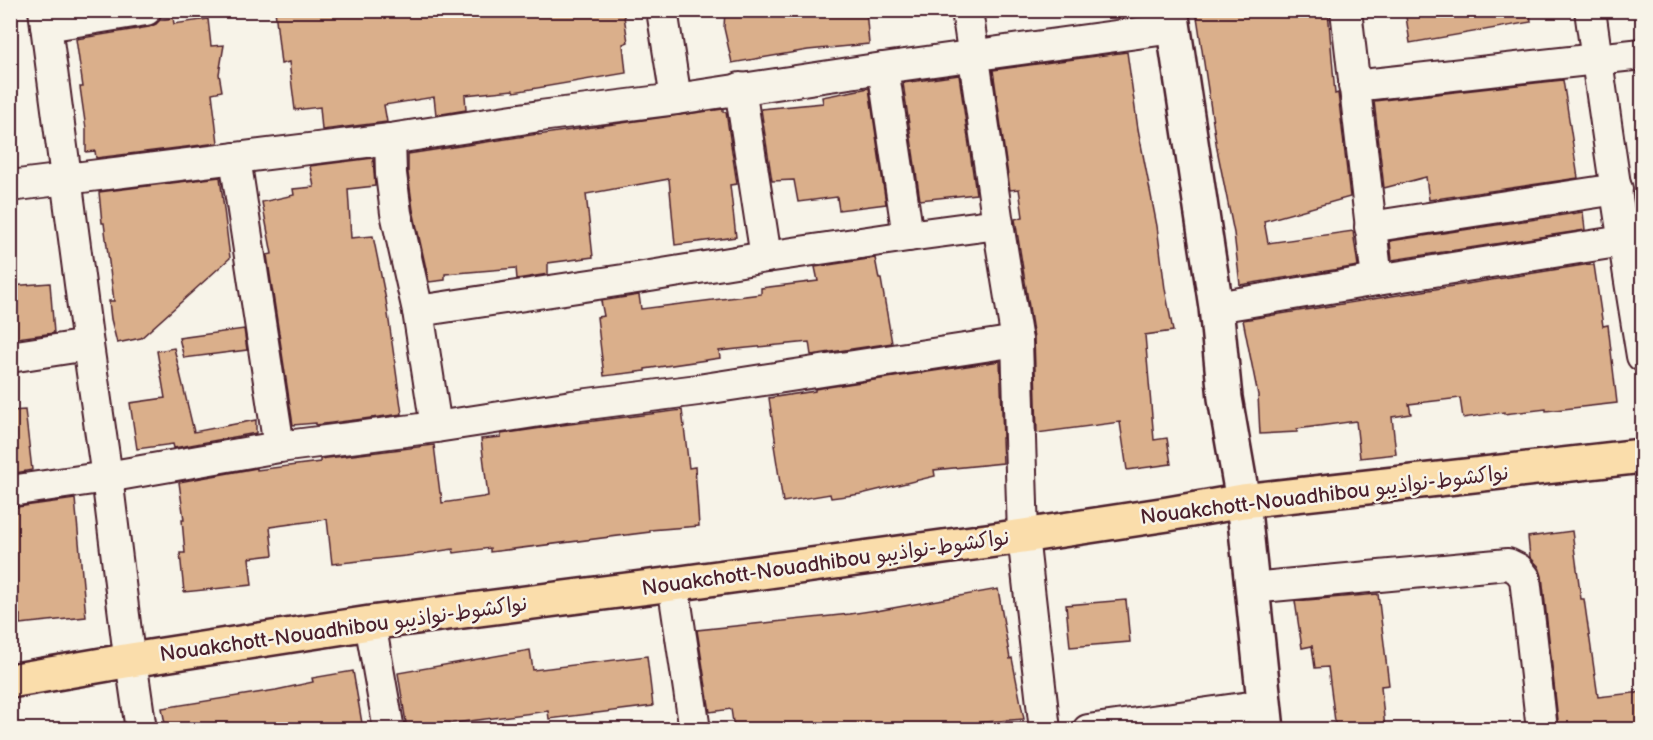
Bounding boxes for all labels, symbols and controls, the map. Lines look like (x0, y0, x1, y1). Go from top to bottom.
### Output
street label: Nouakchott-Nouadhibou نواكشوط-نواذيبو (1139, 460, 1511, 531)
street label: Nouakchott-Nouadhibou نواكشوط-نواذيبو (640, 525, 1012, 602)
street label: Nouakchott-Nouadhibou نواكشوط-نواذيبو (158, 591, 530, 668)

